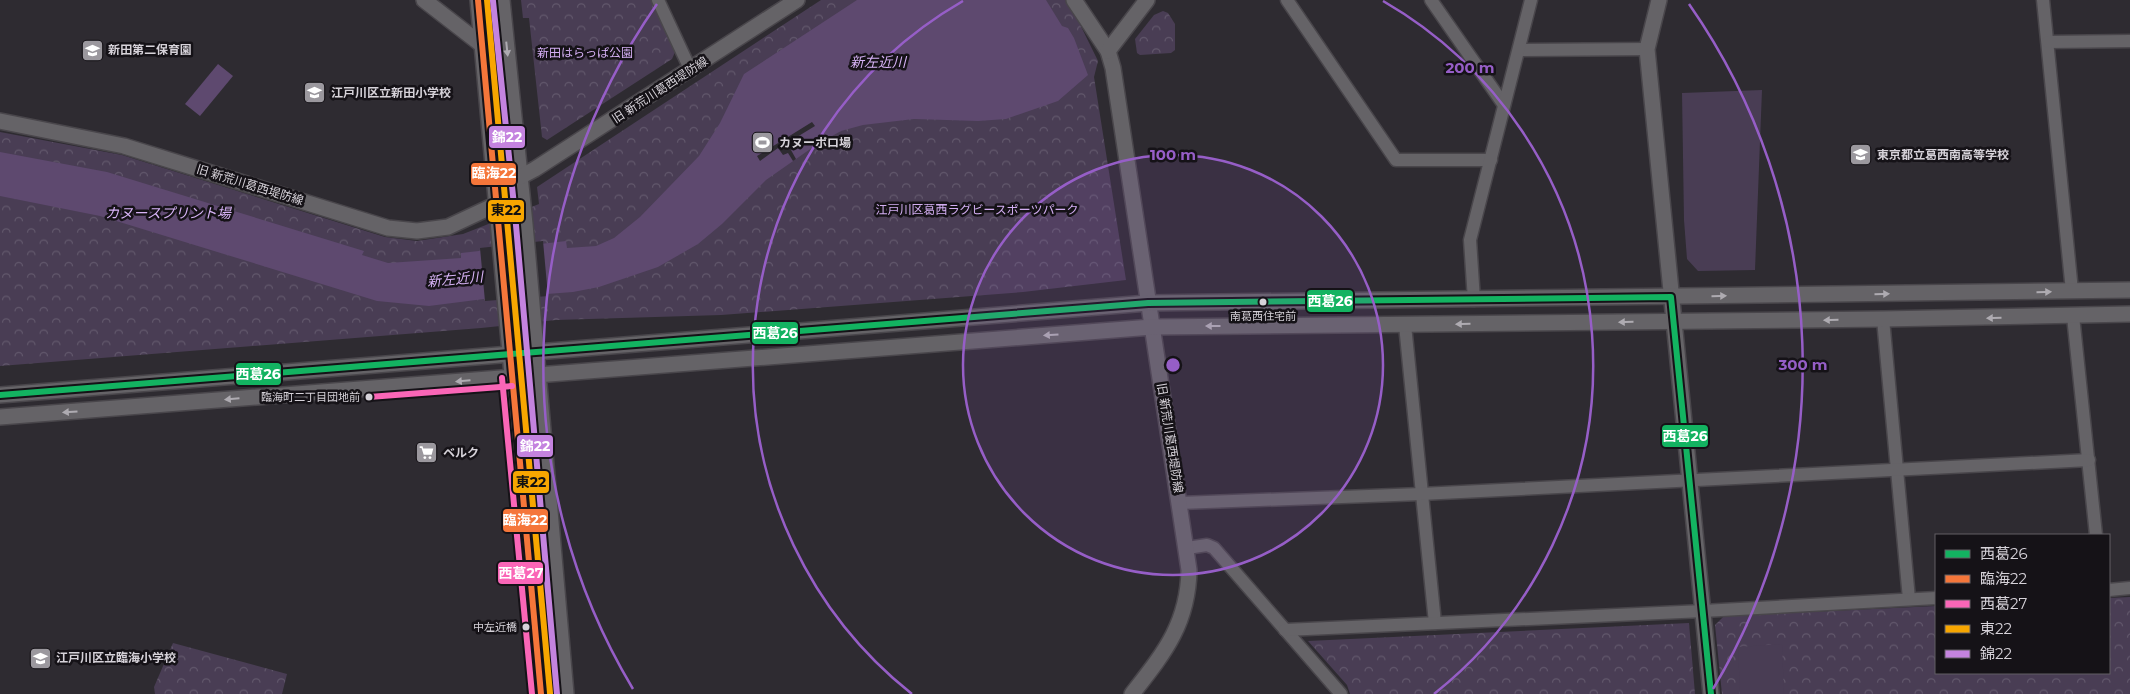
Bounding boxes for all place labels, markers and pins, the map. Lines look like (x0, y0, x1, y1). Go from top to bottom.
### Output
school or university icon: 新田第二保育園 (80, 38, 104, 62)
place label: 新田第二保育園 (108, 42, 192, 57)
school or university icon: 江戸川区立新田小学校 (303, 81, 327, 105)
place label: 江戸川区立新田小学校 (331, 85, 451, 100)
sports icon: カヌーポロ場 (751, 131, 775, 155)
place label: カヌーポロ場 (779, 135, 851, 150)
school or university icon: 東京都立葛西南高等学校 (1849, 143, 1873, 167)
place label: 東京都立葛西南高等学校 (1877, 147, 2009, 162)
marker: 南葛西住宅前 (1258, 297, 1268, 307)
place label: 南葛西住宅前 (1230, 309, 1296, 323)
centre of rings (1164, 356, 1182, 374)
place label: 臨海町二丁目団地前 (261, 390, 360, 404)
marker: 臨海町二丁目団地前 (364, 392, 374, 402)
supermarket icon: ベルク (415, 441, 439, 465)
place label: ベルク (443, 445, 479, 460)
place label: 中左近橋 (473, 620, 517, 634)
marker: 中左近橋 (521, 622, 531, 632)
school or university icon: 江戸川区立臨海小学校 (28, 646, 52, 670)
place label: 江戸川区立臨海小学校 (56, 650, 176, 665)

